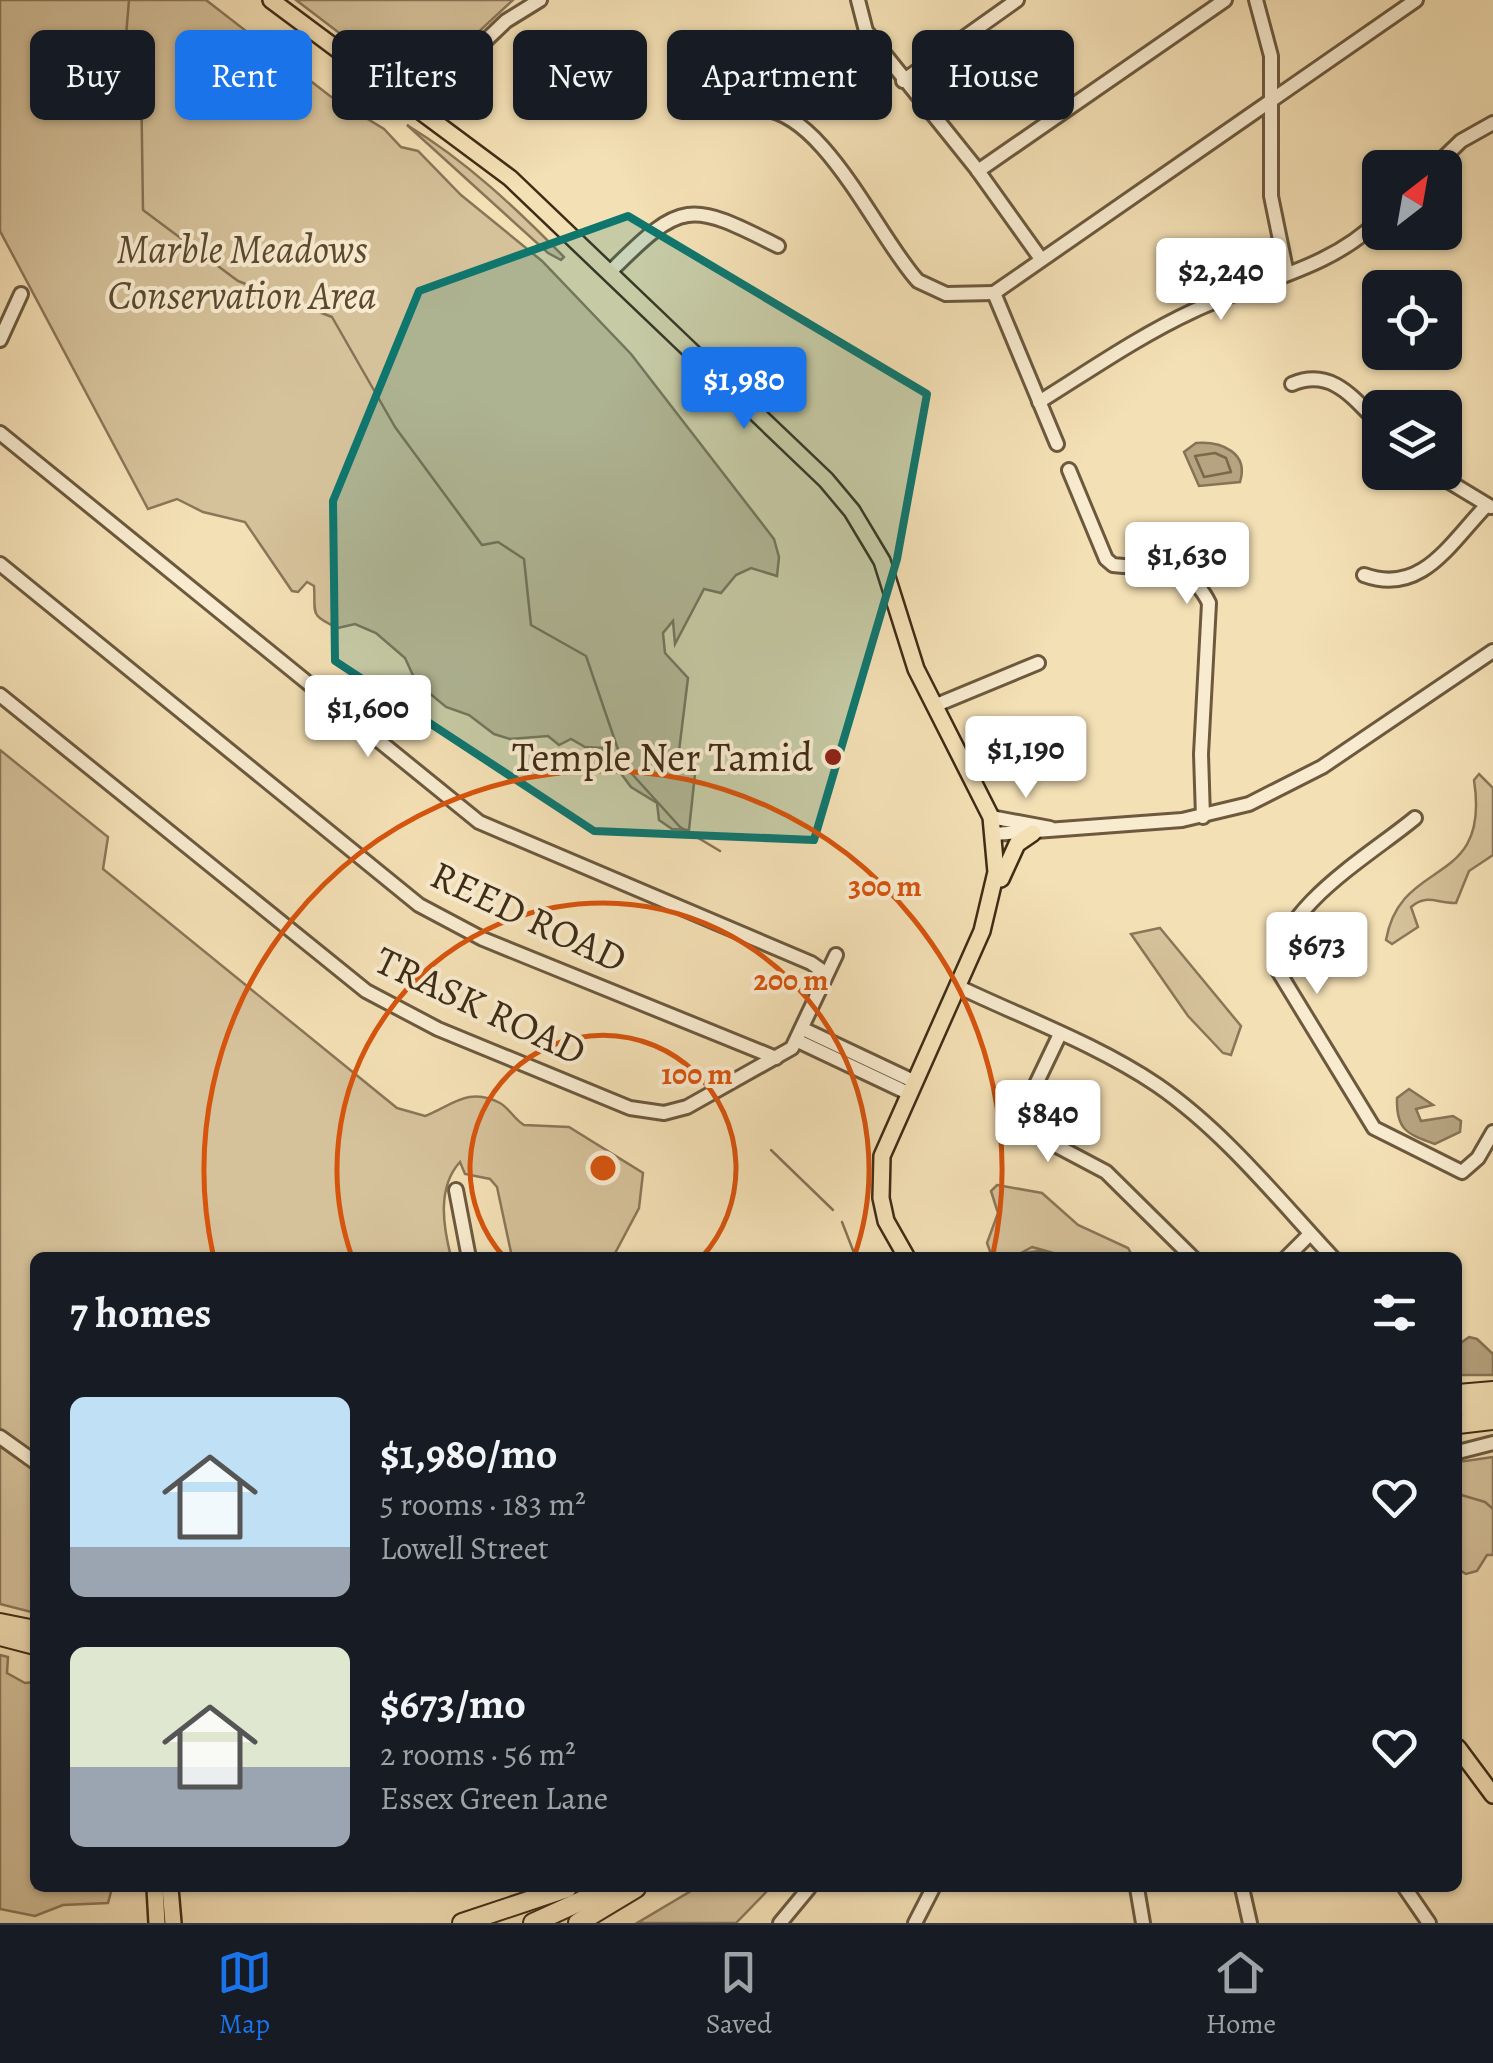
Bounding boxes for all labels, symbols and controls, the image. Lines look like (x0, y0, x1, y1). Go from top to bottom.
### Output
chip: Buy (30, 30, 155, 120)
chip: Rent (175, 30, 312, 120)
chip: Filters (332, 30, 493, 120)
chip: New (513, 30, 647, 120)
chip: Apartment (667, 30, 892, 120)
chip: House (912, 30, 1074, 120)
north arrow (1362, 150, 1462, 250)
map controls (1362, 150, 1462, 490)
park label: Marble Meadows Conservation Area (108, 222, 376, 323)
pin: $2,240 (1140, 238, 1302, 323)
text: $2,240 (1178, 248, 1264, 292)
button: locate (1362, 270, 1462, 370)
pin: $1,980 (663, 347, 825, 432)
text: $1,980 (703, 357, 785, 401)
button: layers (1362, 390, 1462, 490)
pin: $1,630 (1106, 522, 1268, 607)
text: $1,630 (1147, 532, 1227, 576)
pin: $1,600 (287, 675, 449, 760)
text: $1,600 (327, 685, 409, 729)
pin: $1,190 (945, 716, 1107, 801)
text: $1,190 (987, 726, 1065, 770)
place label: Temple Ner Tamid (512, 730, 814, 785)
marker: Temple Ner Tamid (822, 746, 844, 768)
street label: REED ROAD (422, 847, 636, 986)
text: 300 m (848, 866, 922, 906)
pin: $673 (1258, 912, 1376, 997)
text: $673 (1288, 922, 1346, 966)
street label: TRASK ROAD (366, 933, 595, 1078)
text: 200 m (753, 960, 829, 1000)
text: 100 m (661, 1054, 733, 1094)
pin: $840 (989, 1080, 1107, 1165)
text: $840 (1017, 1090, 1079, 1134)
centre of rings (585, 1150, 621, 1186)
text: 7 homes (70, 1284, 211, 1341)
icon: filters (1367, 1285, 1422, 1340)
text: $1,980/mo (380, 1425, 557, 1482)
icon: home (150, 1437, 270, 1557)
icon: heart (1367, 1470, 1422, 1525)
text: 5 rooms · 183 m² (380, 1482, 586, 1526)
text: Lowell Street (380, 1526, 549, 1570)
text: $673/mo (380, 1675, 526, 1732)
icon: home (150, 1687, 270, 1807)
icon: heart (1367, 1720, 1422, 1775)
text: 2 rooms · 56 m² (380, 1732, 576, 1776)
text: Essex Green Lane (380, 1776, 608, 1820)
tab: Map (217, 1945, 272, 2043)
tab: Saved (706, 1945, 772, 2043)
tab: Home (1206, 1945, 1276, 2043)

